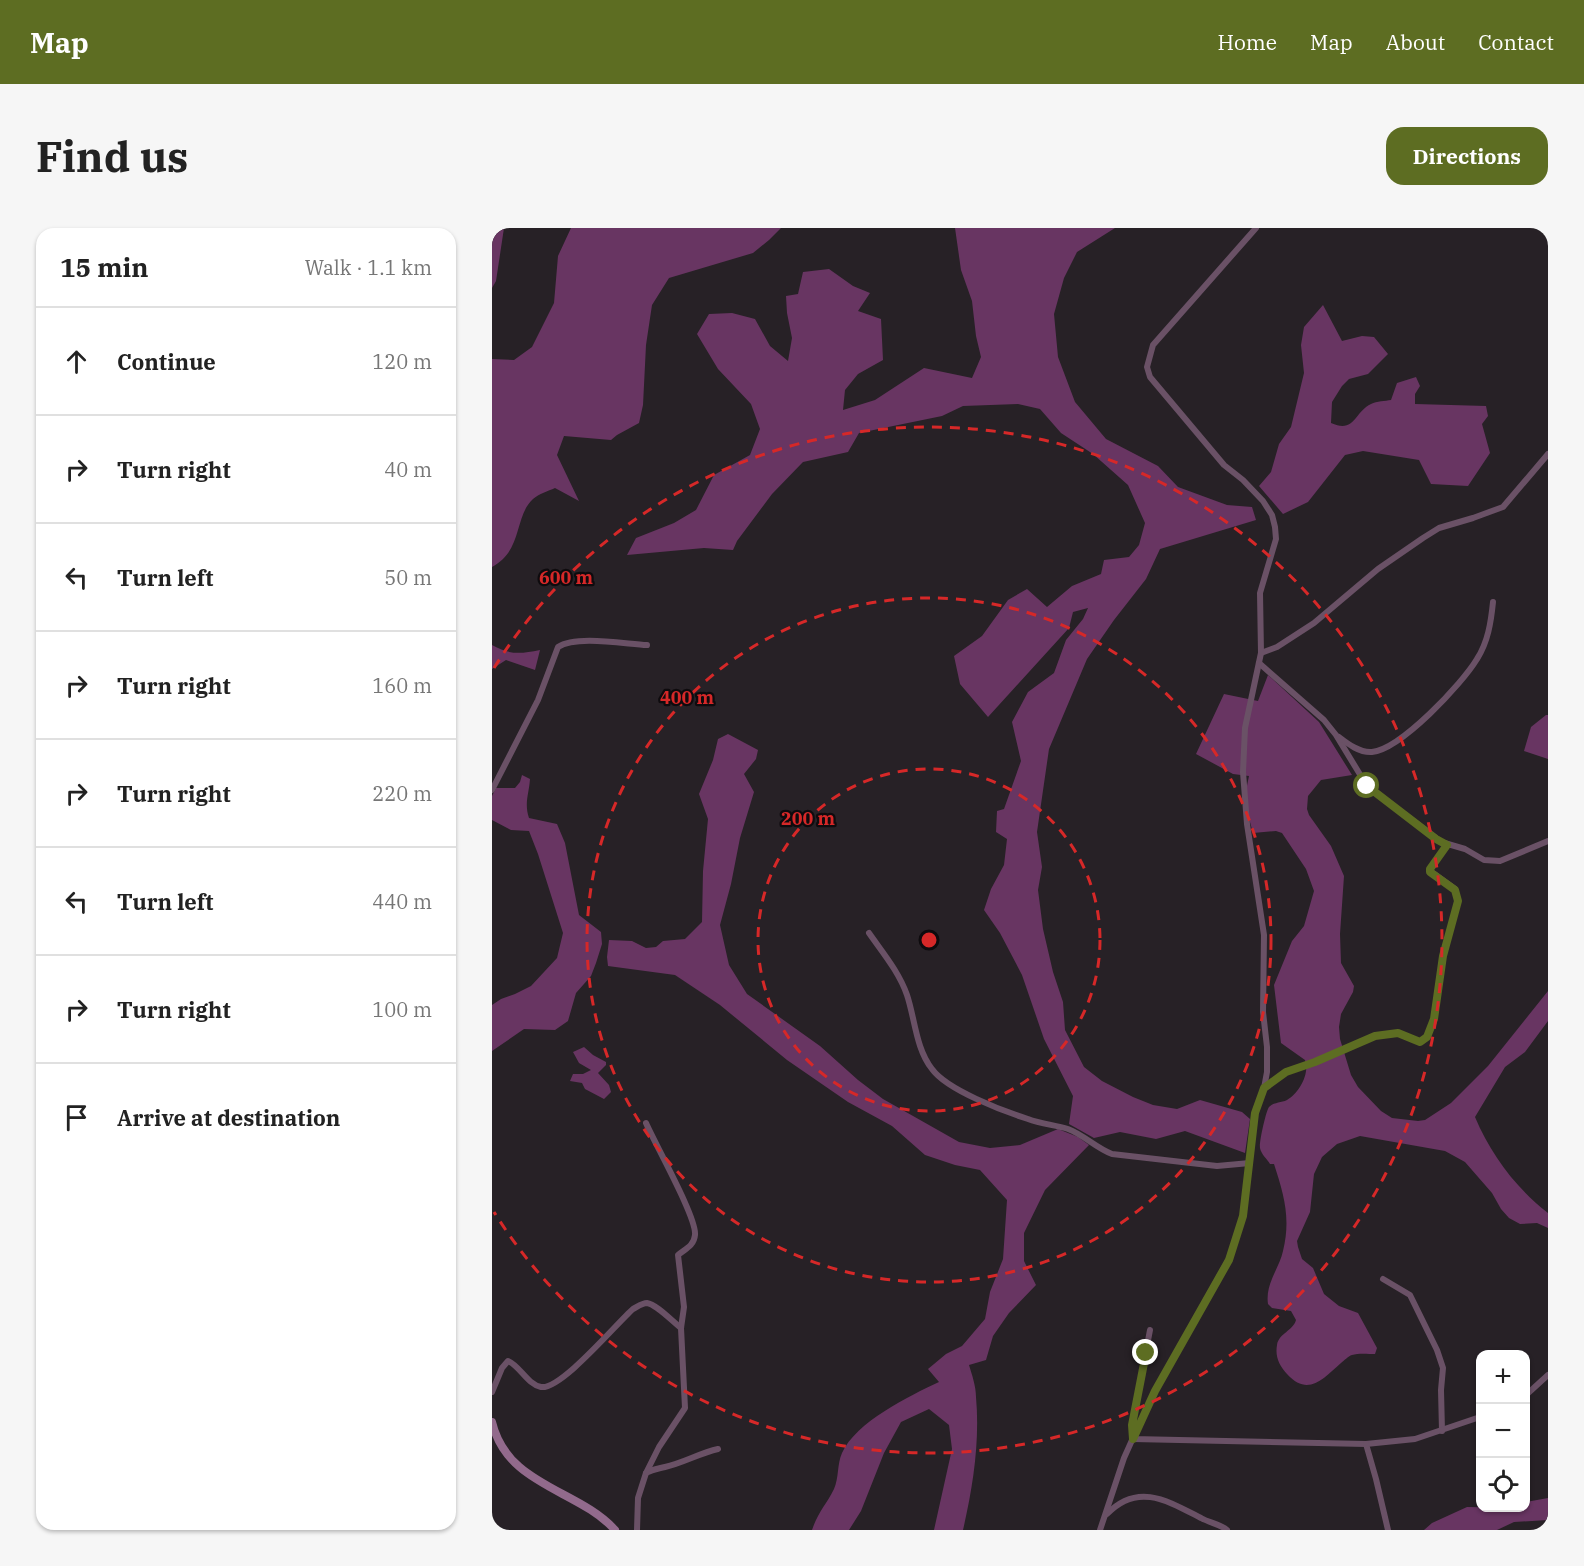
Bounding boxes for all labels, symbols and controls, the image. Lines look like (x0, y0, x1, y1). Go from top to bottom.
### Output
text: Map (30, 24, 89, 61)
text: Home (1217, 28, 1277, 56)
text: Map (1310, 28, 1353, 56)
text: About (1386, 28, 1445, 56)
text: Contact (1478, 28, 1554, 56)
button: Directions (1386, 127, 1548, 185)
text: Find us (36, 129, 188, 184)
text: 15 min (60, 250, 148, 284)
text: Walk · 1.1 km (305, 254, 432, 281)
icon: ahead (60, 345, 93, 378)
text: Continue (117, 347, 216, 376)
text: 120 m (372, 348, 432, 375)
icon: right (60, 453, 93, 486)
text: Turn right (117, 455, 231, 484)
text: 40 m (384, 456, 432, 483)
icon: left (60, 561, 93, 594)
text: Turn left (117, 563, 213, 592)
text: 50 m (384, 564, 432, 591)
text: 600 m (539, 566, 594, 589)
icon: right (60, 669, 93, 702)
text: Turn right (117, 671, 231, 700)
text: 160 m (372, 672, 432, 699)
text: 400 m (660, 686, 715, 709)
route start (1353, 772, 1379, 798)
icon: right (60, 777, 93, 810)
text: Turn right (117, 779, 231, 808)
text: 220 m (372, 780, 432, 807)
text: 200 m (781, 807, 836, 830)
icon: left (60, 885, 93, 918)
text: Turn left (117, 887, 213, 916)
text: 440 m (372, 888, 432, 915)
centre of rings (919, 930, 939, 950)
icon: right (60, 993, 93, 1026)
text: Turn right (117, 995, 231, 1024)
text: 100 m (372, 996, 432, 1023)
icon: arrive (60, 1101, 93, 1134)
text: Arrive at destination (117, 1103, 340, 1132)
route end (1132, 1339, 1158, 1365)
map controls (1476, 1350, 1530, 1512)
button: + (1476, 1350, 1530, 1404)
button: − (1476, 1404, 1530, 1458)
button: locate (1476, 1458, 1530, 1512)

